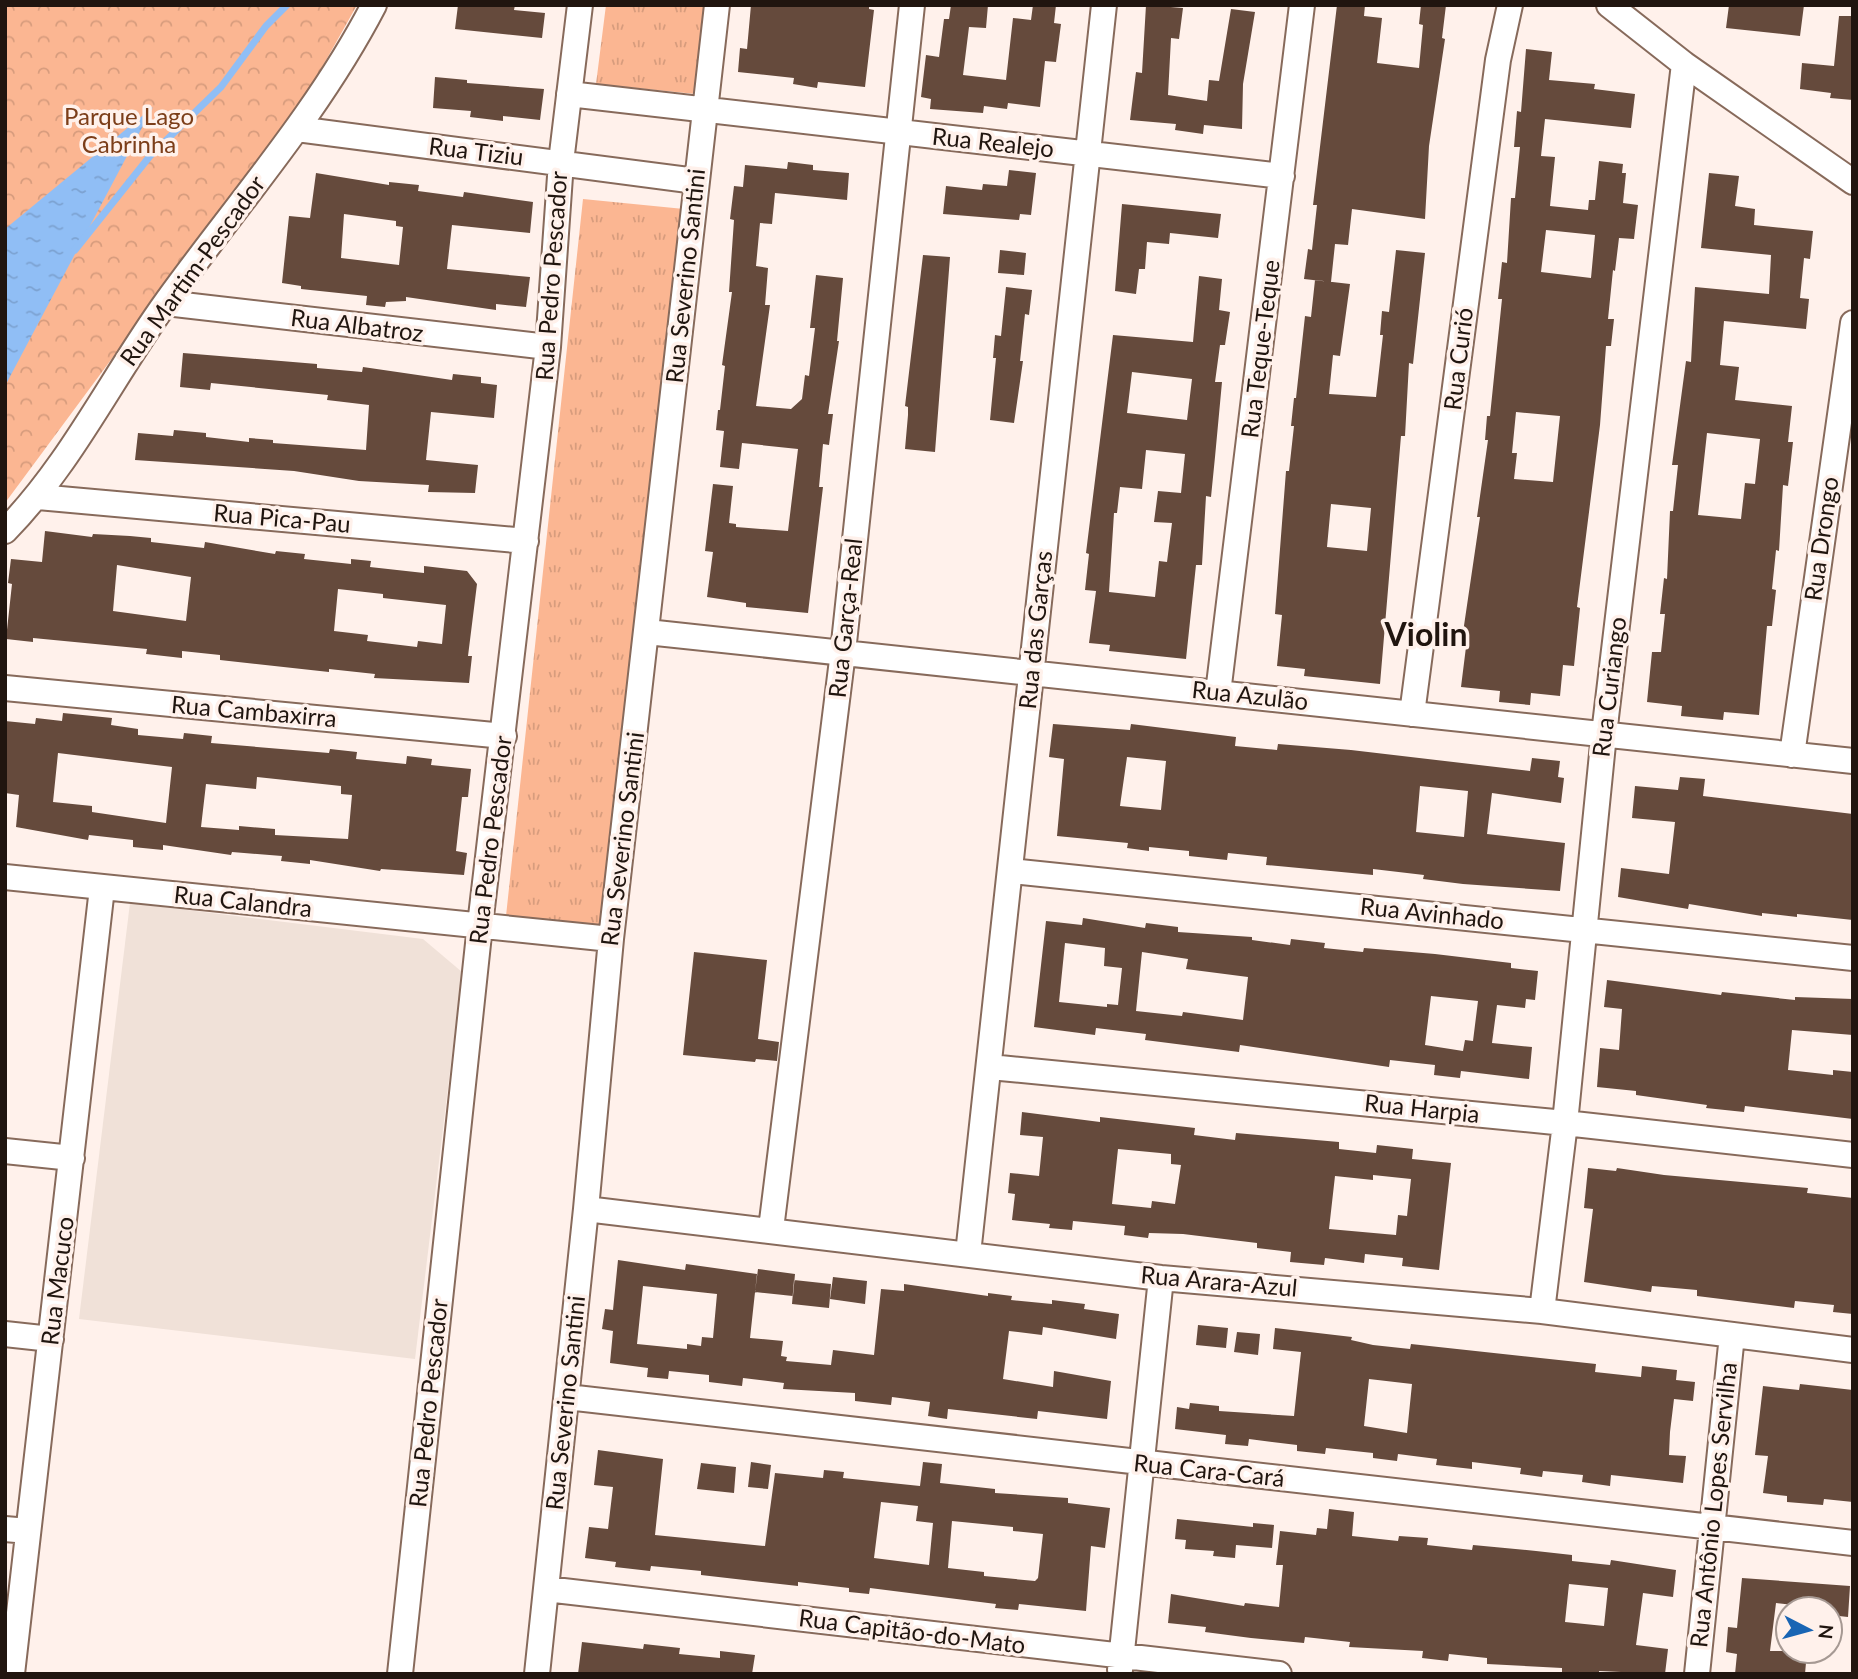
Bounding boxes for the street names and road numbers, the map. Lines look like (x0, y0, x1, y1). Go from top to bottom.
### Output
street label: Rua Realejo (931, 121, 1056, 162)
street label: Rua Tiziu (427, 130, 525, 171)
street label: Rua Severino Santini (659, 167, 710, 385)
street label: Rua Martim-Pescador (113, 169, 271, 371)
street label: Rua Pedro Pescador (529, 170, 572, 382)
street label: Rua Teque-Teque (1234, 258, 1285, 440)
street label: Rua Albatroz (289, 302, 425, 347)
street label: Rua Curió (1437, 306, 1478, 412)
street label: Rua Drongo (1797, 475, 1844, 603)
street label: Rua Pica-Pau (212, 497, 352, 538)
street label: Rua Garça-Real (822, 537, 867, 699)
street label: Rua das Garças (1012, 549, 1057, 711)
street label: Rua Curiango (1586, 615, 1631, 759)
street label: Rua Azulão (1191, 674, 1310, 715)
street label: Rua Cambaxirra (170, 689, 338, 732)
street label: Rua Severino Santini (594, 730, 649, 948)
street label: Rua Pedro Pescador (462, 734, 517, 946)
street label: Rua Calandra (173, 879, 314, 922)
street label: Rua Avinhado (1359, 891, 1505, 934)
street label: Rua Harpia (1363, 1087, 1481, 1128)
street label: Rua Macuco (34, 1215, 79, 1347)
street label: Rua Arara-Azul (1139, 1259, 1299, 1302)
street label: Rua Severino Santini (539, 1294, 590, 1512)
street label: Rua Pedro Pescador (402, 1297, 453, 1509)
street label: Rua Antônio Lopes Servilha (1683, 1361, 1742, 1649)
street label: Rua Cara-Cará (1132, 1447, 1286, 1492)
street label: Rua Capitão-do-Mato (797, 1602, 1027, 1659)

